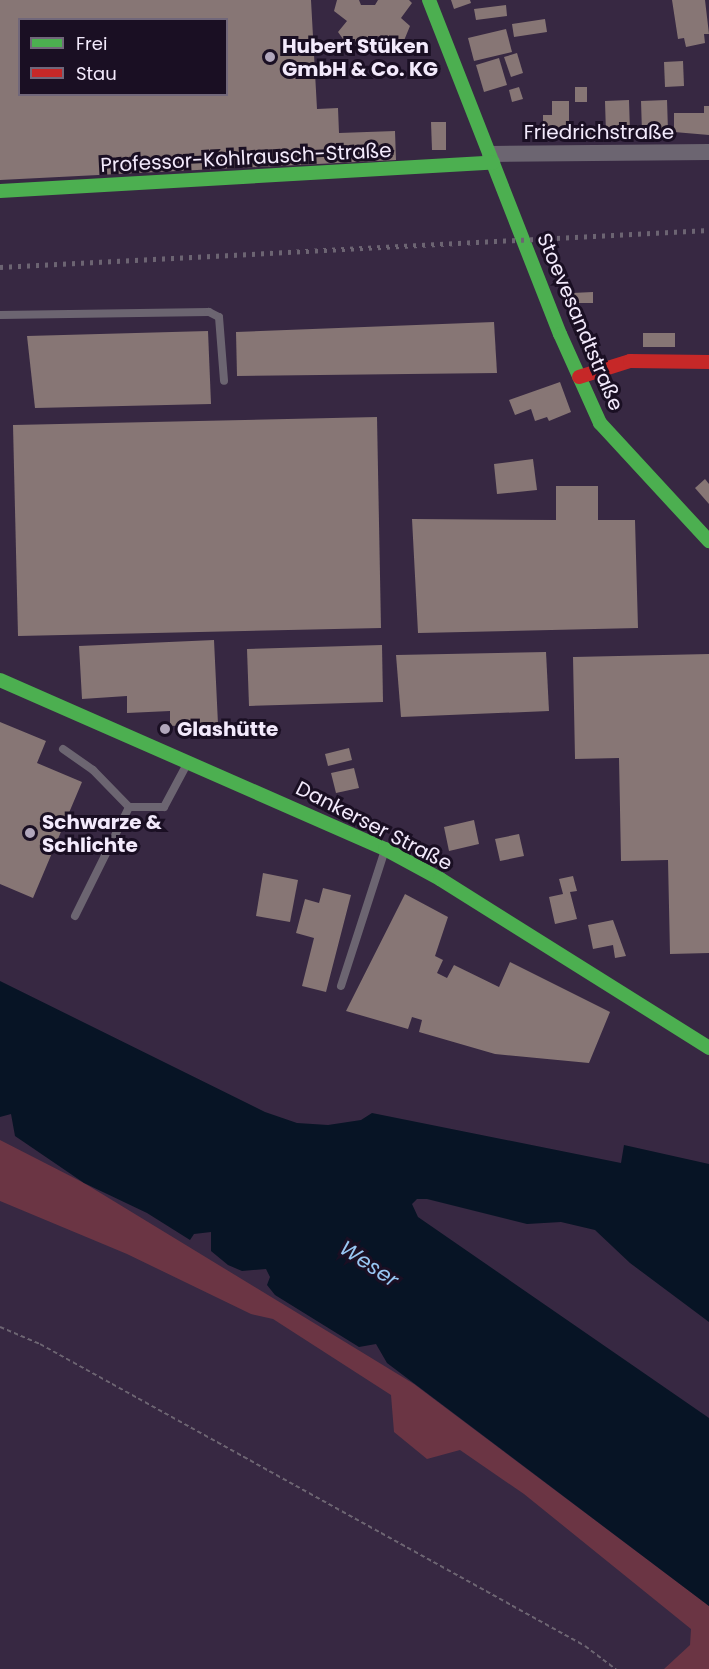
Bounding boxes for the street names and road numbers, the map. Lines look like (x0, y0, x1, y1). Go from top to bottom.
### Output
street label: Friedrichstraße (524, 120, 674, 144)
street label: Professor-Kohlrausch-Straße (100, 138, 392, 178)
street label: Stoevesandtstraße (532, 230, 628, 414)
street label: Dankerser Straße (292, 776, 456, 876)

